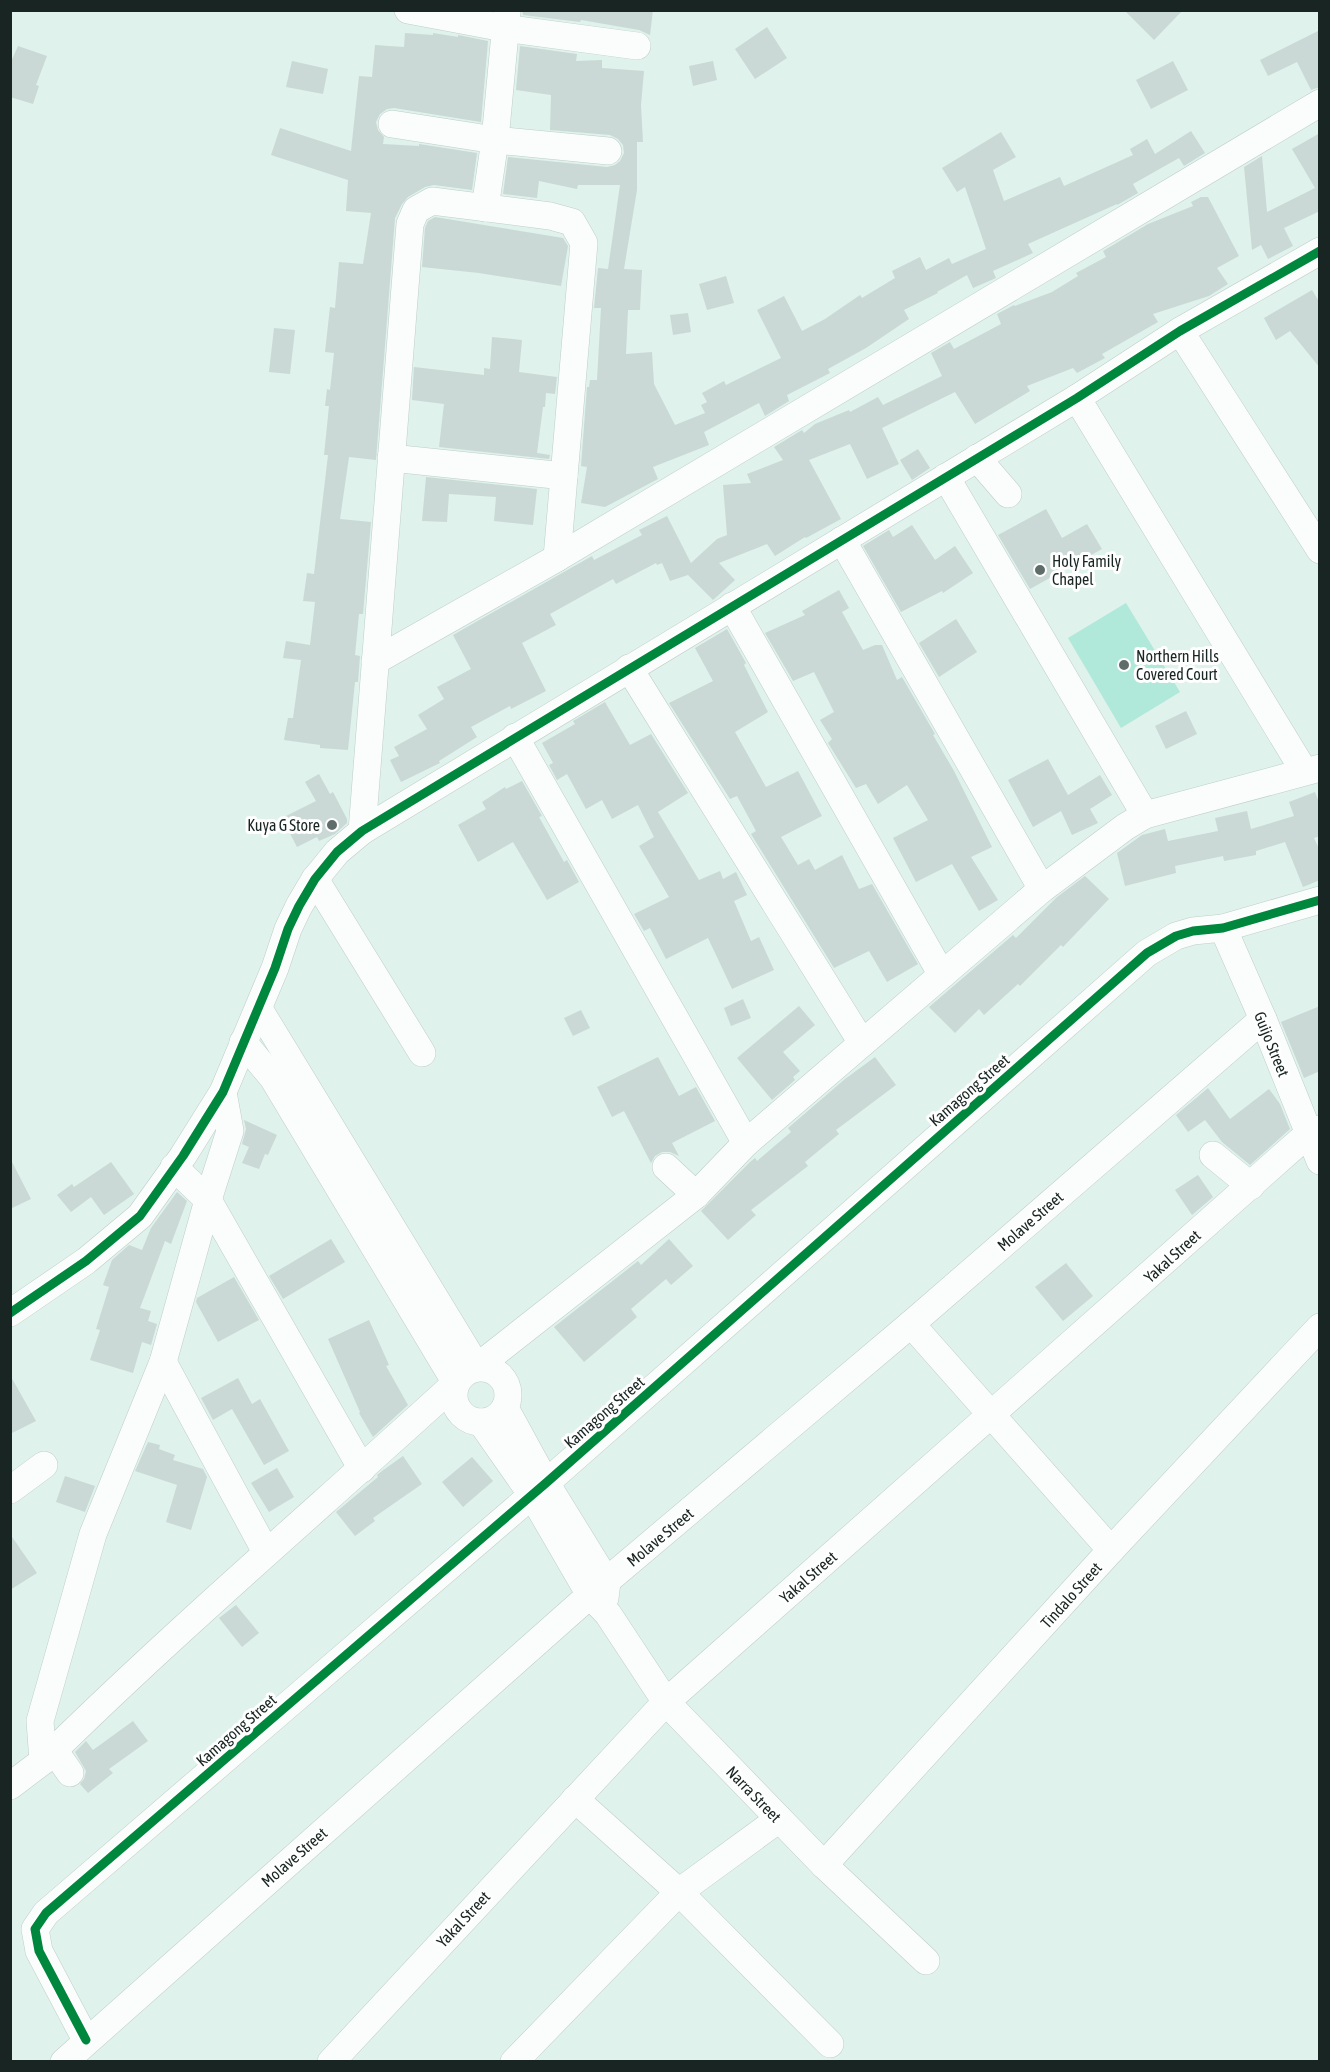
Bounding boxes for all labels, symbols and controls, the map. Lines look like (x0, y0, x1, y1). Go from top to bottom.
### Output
place label: Holy Family Chapel (1052, 552, 1122, 589)
marker: Holy Family Chapel (1033, 563, 1047, 577)
place label: Northern Hills Covered Court (1136, 647, 1219, 683)
marker: Northern Hills Covered Court (1117, 658, 1131, 672)
place label: Kuya G Store (247, 816, 320, 835)
marker: Kuya G Store (325, 818, 339, 832)
street label: Guijo Street (1250, 1009, 1293, 1080)
street label: Kamagong Street (925, 1050, 1014, 1130)
street label: Molave Street (994, 1187, 1067, 1254)
street label: Yakal Street (1140, 1226, 1204, 1286)
street label: Kamagong Street (560, 1372, 649, 1452)
street label: Molave Street (623, 1504, 697, 1570)
street label: Yakal Street (776, 1547, 840, 1607)
street label: Tindalo Street (1037, 1558, 1105, 1632)
street label: Kamagong Street (192, 1690, 281, 1770)
street label: Narra Street (723, 1762, 785, 1826)
street label: Molave Street (258, 1823, 331, 1890)
street label: Yakal Street (433, 1887, 494, 1951)

